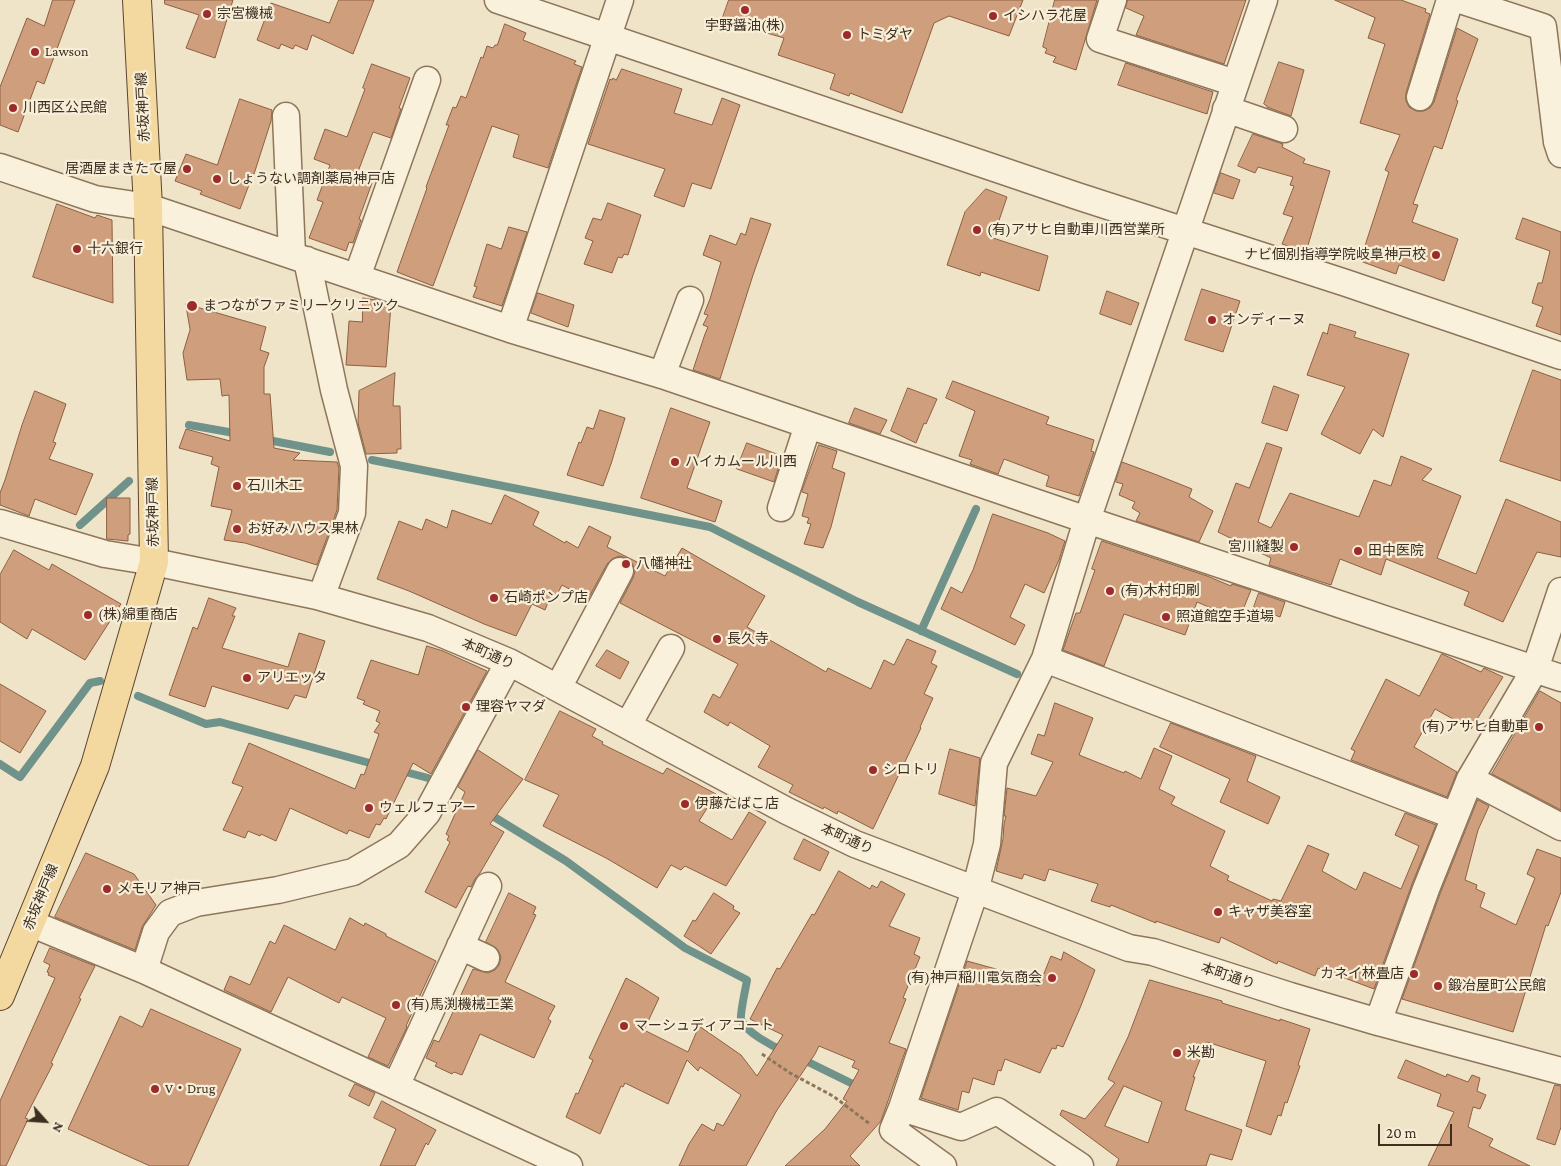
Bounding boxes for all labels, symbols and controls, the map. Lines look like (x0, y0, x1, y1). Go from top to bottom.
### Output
marker: 宇野醤油(株) (739, 4, 751, 16)
place label: 宗宮機械 (217, 6, 273, 22)
marker: 宗宮機械 (201, 8, 213, 20)
place label: イシハラ花屋 (1003, 8, 1087, 24)
marker: イシハラ花屋 (987, 10, 999, 22)
place label: 宇野醤油(株) (705, 18, 785, 34)
place label: トミダヤ (857, 27, 913, 43)
marker: トミダヤ (841, 29, 853, 41)
place label: Lawson (45, 44, 89, 60)
marker: Lawson (29, 46, 41, 58)
street label: 赤坂神戸線 (133, 72, 153, 142)
place label: 川西区公民館 (23, 100, 107, 116)
marker: 川西区公民館 (7, 102, 19, 114)
place label: 居酒屋まきたて屋 (65, 161, 177, 177)
marker: 居酒屋まきたて屋 (181, 163, 193, 175)
place label: しょうない調剤薬局神戸店 (227, 171, 395, 187)
marker: しょうない調剤薬局神戸店 (211, 173, 223, 185)
place label: (有)アサヒ自動車川西営業所 (987, 222, 1165, 238)
marker: (有)アサヒ自動車川西営業所 (971, 224, 983, 236)
place label: 十六銀行 (87, 241, 143, 257)
marker: 十六銀行 (71, 243, 83, 255)
place label: ナビ個別指導学院岐阜神戸校 (1244, 247, 1426, 263)
marker: ナビ個別指導学院岐阜神戸校 (1430, 249, 1442, 261)
place label: まつながファミリークリニック (203, 298, 399, 314)
marker: まつながファミリークリニック (185, 299, 199, 313)
place label: オンディーヌ (1222, 312, 1306, 328)
marker: オンディーヌ (1206, 314, 1218, 326)
place label: ハイカムール川西 (685, 454, 797, 470)
marker: ハイカムール川西 (669, 456, 681, 468)
street label: 赤坂神戸線 (144, 477, 162, 547)
place label: 石川木工 (247, 478, 303, 494)
marker: 石川木工 (231, 480, 243, 492)
place label: お好みハウス果林 (247, 521, 359, 537)
marker: お好みハウス果林 (231, 523, 243, 535)
place label: 宮川縫製 (1228, 539, 1284, 555)
marker: 宮川縫製 (1288, 541, 1300, 553)
place label: 田中医院 (1368, 543, 1424, 559)
marker: 田中医院 (1352, 545, 1364, 557)
place label: 八幡神社 (636, 556, 692, 572)
marker: 八幡神社 (620, 558, 632, 570)
place label: (有)木村印刷 (1120, 583, 1200, 599)
marker: (有)木村印刷 (1104, 585, 1116, 597)
place label: 石崎ポンプ店 (504, 590, 588, 606)
marker: 石崎ポンプ店 (488, 592, 500, 604)
place label: (株)綿重商店 (98, 607, 178, 623)
marker: (株)綿重商店 (82, 609, 94, 621)
place label: 照道館空手道場 (1176, 609, 1274, 625)
marker: 照道館空手道場 (1160, 611, 1172, 623)
place label: 長久寺 (727, 631, 769, 647)
marker: 長久寺 (711, 633, 723, 645)
street label: 本町通り (459, 635, 517, 673)
place label: アリエッタ (257, 670, 327, 686)
marker: アリエッタ (241, 672, 253, 684)
place label: 理容ヤマダ (476, 699, 546, 715)
marker: 理容ヤマダ (460, 701, 472, 713)
place label: (有)アサヒ自動車 (1421, 719, 1529, 735)
marker: (有)アサヒ自動車 (1533, 721, 1545, 733)
place label: シロトリ (883, 762, 939, 778)
marker: シロトリ (867, 764, 879, 776)
place label: 伊藤たばこ店 (695, 796, 779, 812)
marker: 伊藤たばこ店 (679, 798, 691, 810)
place label: ウェルフェアー (379, 800, 476, 816)
marker: ウェルフェアー (363, 802, 375, 814)
street label: 本町通り (818, 820, 876, 858)
street label: 赤坂神戸線 (20, 861, 62, 933)
place label: メモリア神戸 (117, 881, 201, 897)
marker: メモリア神戸 (101, 883, 113, 895)
place label: キャザ美容室 (1228, 904, 1312, 920)
marker: キャザ美容室 (1212, 906, 1224, 918)
street label: 本町通り (1199, 959, 1257, 993)
place label: カネイ林畳店 (1320, 966, 1404, 982)
marker: カネイ林畳店 (1408, 968, 1420, 980)
place label: (有)神戸稲川電気商会 (906, 970, 1042, 986)
marker: (有)神戸稲川電気商会 (1046, 972, 1058, 984)
place label: 鍛冶屋町公民館 (1448, 978, 1546, 994)
marker: 鍛冶屋町公民館 (1432, 980, 1444, 992)
place label: (有)馬渕機械工業 (406, 997, 514, 1013)
marker: (有)馬渕機械工業 (390, 999, 402, 1011)
place label: マーシュディアコート (634, 1018, 774, 1034)
marker: マーシュディアコート (618, 1020, 630, 1032)
place label: 米勘 (1187, 1045, 1215, 1061)
marker: 米勘 (1171, 1047, 1183, 1059)
place label: V・Drug (165, 1081, 215, 1097)
marker: V・Drug (149, 1083, 161, 1095)
north arrow (20, 1096, 70, 1146)
scale bar (1381, 1114, 1455, 1146)
text: N (49, 1120, 68, 1135)
text: 20 m (1386, 1125, 1417, 1141)

